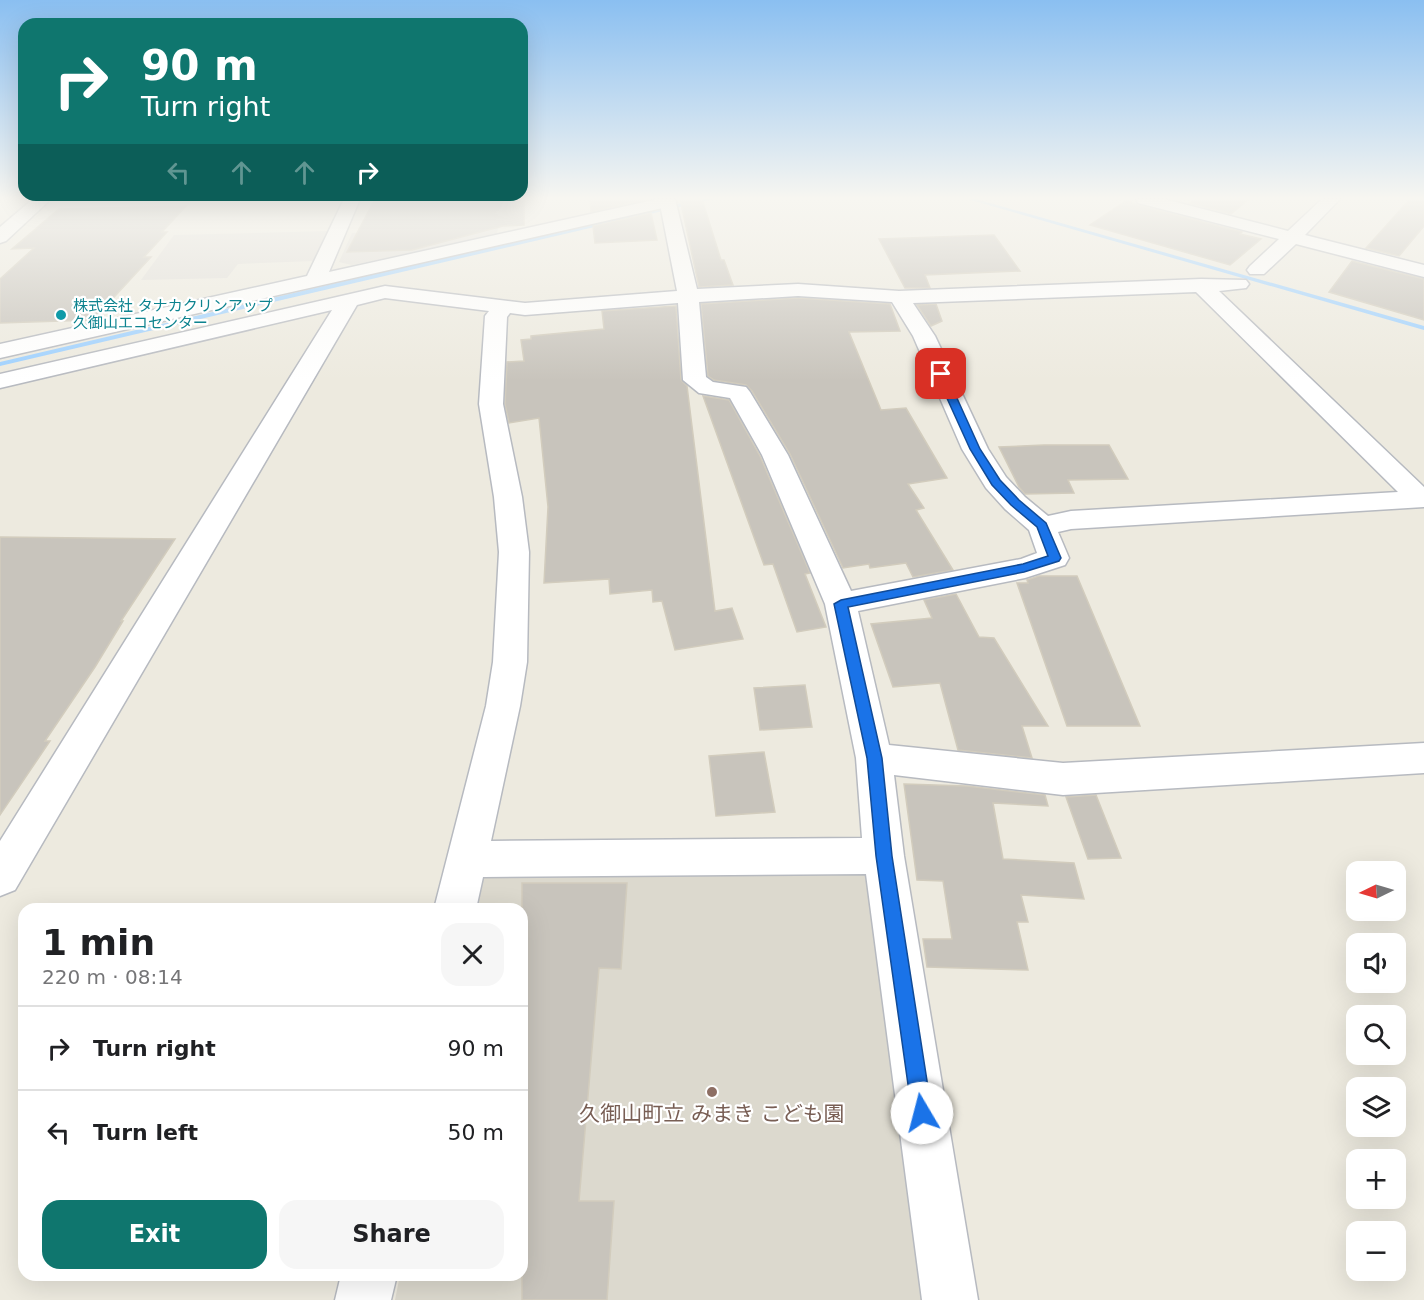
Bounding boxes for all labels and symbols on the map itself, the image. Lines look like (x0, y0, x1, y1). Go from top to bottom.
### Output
place label: 株式会社 タナカクリンアップ 久御山エコセンター (73, 297, 273, 332)
marker: 株式会社 タナカクリンアップ 久御山エコセンター (54, 308, 68, 322)
pin (915, 348, 966, 399)
north arrow (1346, 861, 1406, 921)
position arrow (890, 1081, 954, 1145)
marker: 久御山町立 みまき こども園 (705, 1085, 719, 1099)
place label: 久御山町立 みまき こども園 (579, 1102, 845, 1126)

